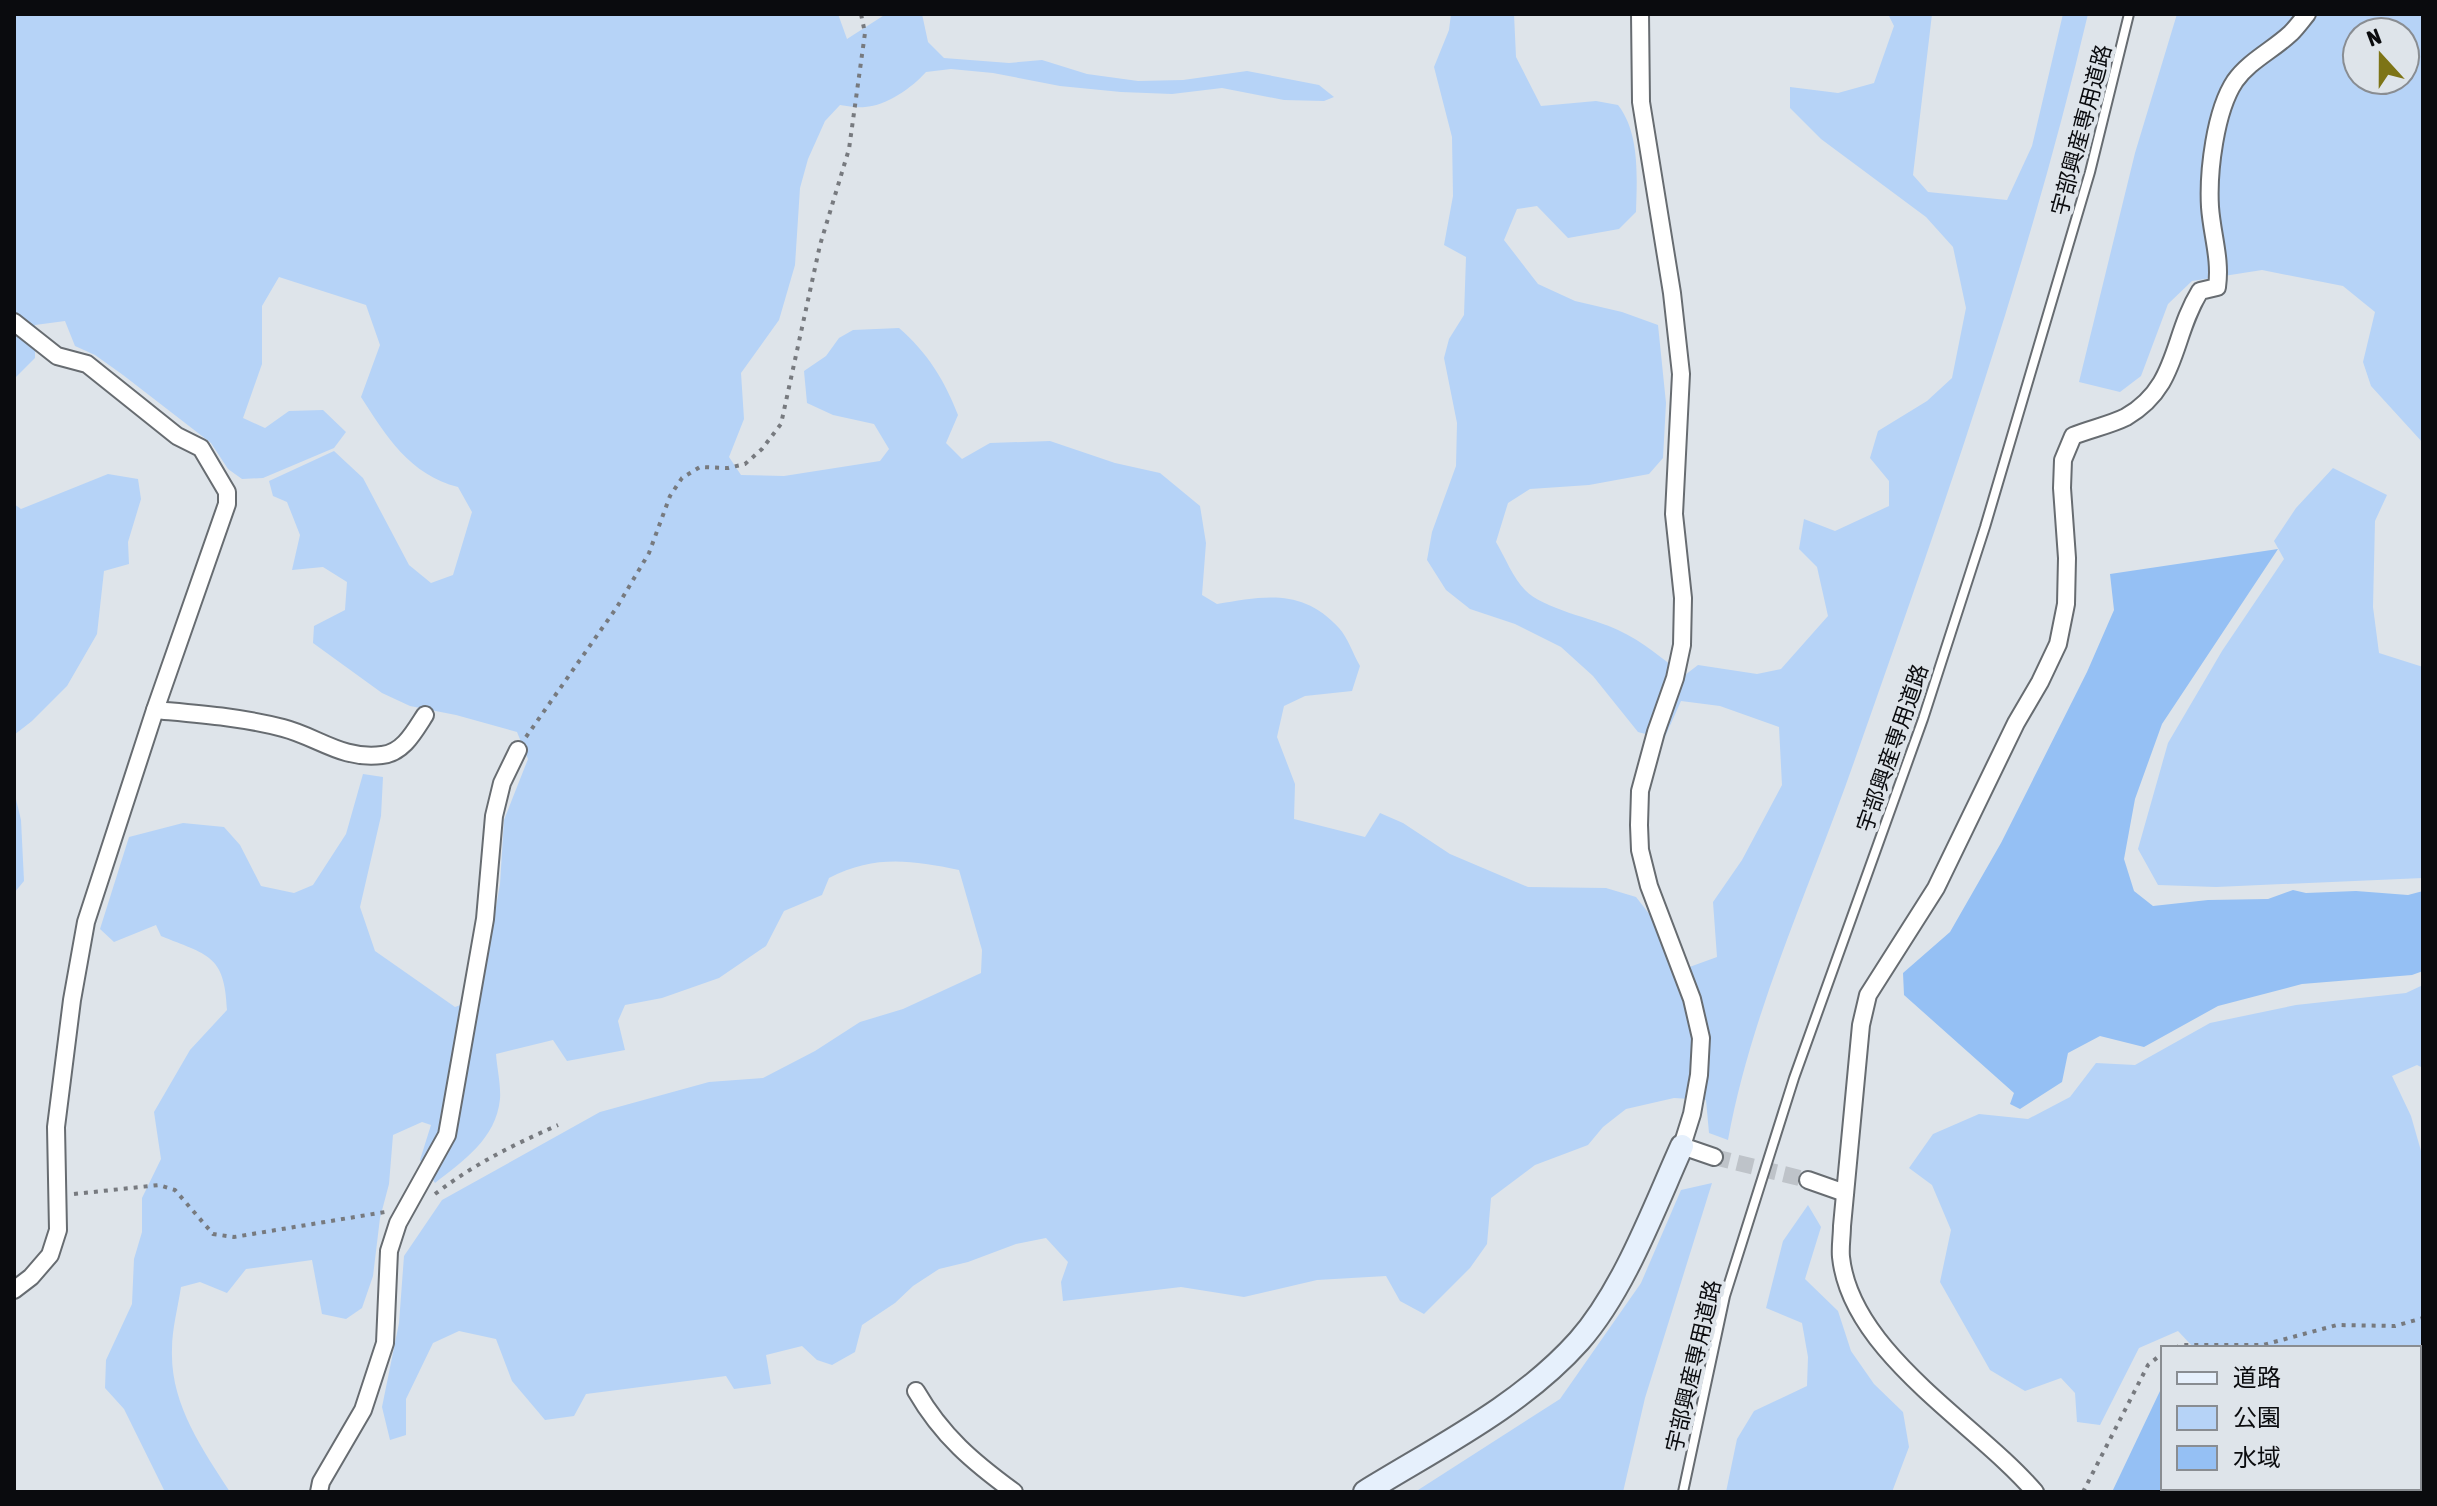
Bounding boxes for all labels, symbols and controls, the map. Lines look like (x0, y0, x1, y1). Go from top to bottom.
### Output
north arrow (2341, 16, 2421, 96)
text: N (2363, 23, 2385, 52)
street label: 宇部興産専用道路 (2046, 42, 2116, 218)
street label: 宇部興産専用道路 (1851, 661, 1933, 835)
street label: 宇部興産専用道路 (1661, 1277, 1725, 1455)
legend (2161, 1346, 2421, 1490)
text: 道路 (2233, 1364, 2281, 1391)
text: 公園 (2233, 1404, 2281, 1431)
text: 水域 (2233, 1444, 2281, 1471)

